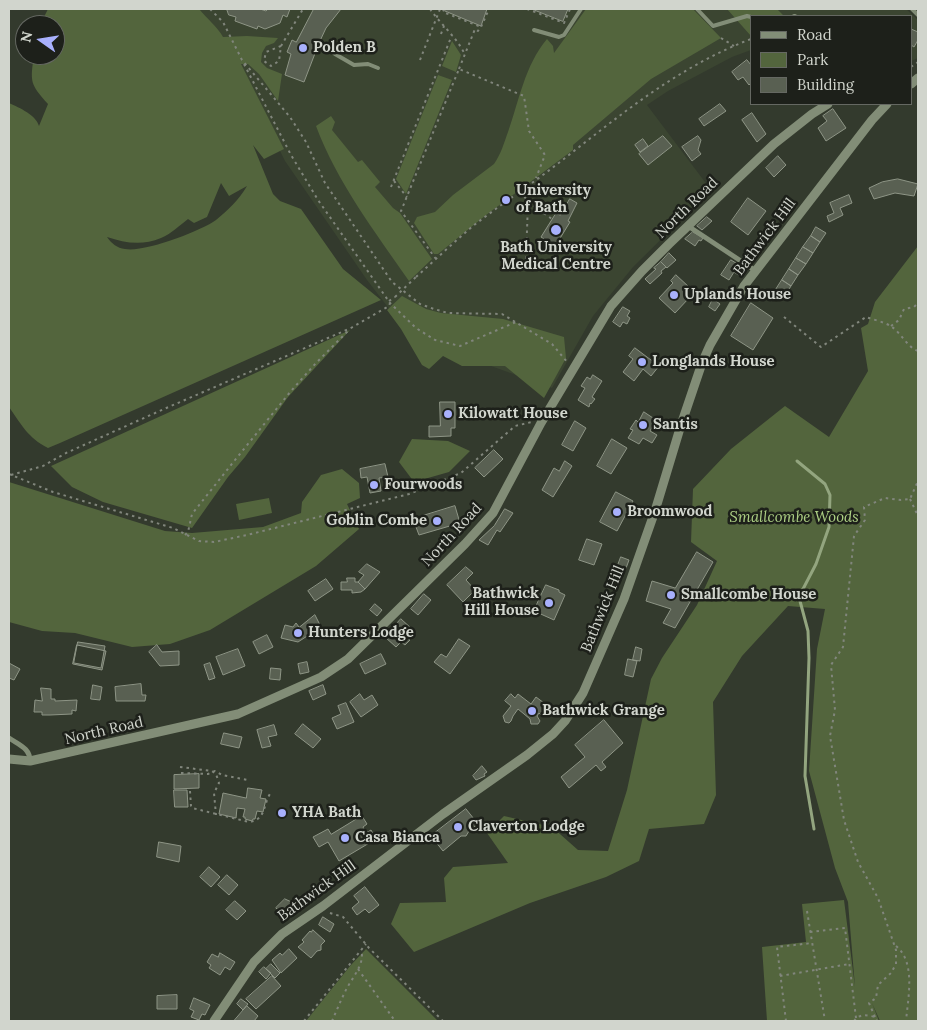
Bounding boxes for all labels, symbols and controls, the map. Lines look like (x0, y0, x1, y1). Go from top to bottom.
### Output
north arrow (15, 15, 65, 65)
legend (750, 15, 912, 105)
text: Road (797, 25, 832, 44)
text: N (16, 30, 36, 44)
place label: Polden B (313, 39, 376, 57)
marker: Polden B (297, 42, 309, 54)
text: Park (797, 50, 828, 69)
text: Building (797, 75, 854, 94)
street label: North Road (652, 174, 722, 242)
place label: University of Bath (516, 182, 591, 217)
marker: University of Bath (500, 194, 512, 206)
street label: Bathwick Hill (730, 195, 800, 279)
marker: Bath University Medical Centre (549, 223, 563, 237)
place label: Bath University Medical Centre (500, 239, 612, 274)
place label: Uplands House (684, 286, 791, 304)
marker: Uplands House (668, 289, 680, 301)
place label: Longlands House (652, 353, 774, 371)
marker: Longlands House (636, 356, 648, 368)
place label: Kilowatt House (458, 405, 568, 423)
marker: Kilowatt House (442, 408, 454, 420)
place label: Santis (653, 416, 698, 434)
marker: Santis (637, 419, 649, 431)
place label: Fourwoods (384, 476, 462, 494)
marker: Fourwoods (368, 479, 380, 491)
street label: North Road (418, 500, 486, 570)
place label: Broomwood (627, 503, 712, 521)
marker: Broomwood (611, 506, 623, 518)
park label: Smallcombe Woods (729, 509, 859, 527)
place label: Goblin Combe (326, 512, 427, 530)
marker: Goblin Combe (431, 515, 443, 527)
street label: Bathwick Hill (577, 563, 629, 655)
place label: Bathwick Hill House (464, 585, 539, 620)
place label: Smallcombe House (681, 586, 816, 604)
marker: Smallcombe House (665, 589, 677, 601)
marker: Bathwick Hill House (543, 597, 555, 609)
place label: Hunters Lodge (308, 624, 414, 642)
marker: Hunters Lodge (292, 627, 304, 639)
place label: Bathwick Grange (542, 702, 665, 720)
marker: Bathwick Grange (526, 705, 538, 717)
street label: North Road (63, 713, 145, 749)
place label: YHA Bath (292, 804, 361, 822)
marker: YHA Bath (276, 807, 288, 819)
place label: Claverton Lodge (468, 818, 585, 836)
marker: Claverton Lodge (452, 821, 464, 833)
place label: Casa Bianca (355, 829, 440, 847)
marker: Casa Bianca (339, 832, 351, 844)
street label: Bathwick Hill (275, 857, 359, 925)

